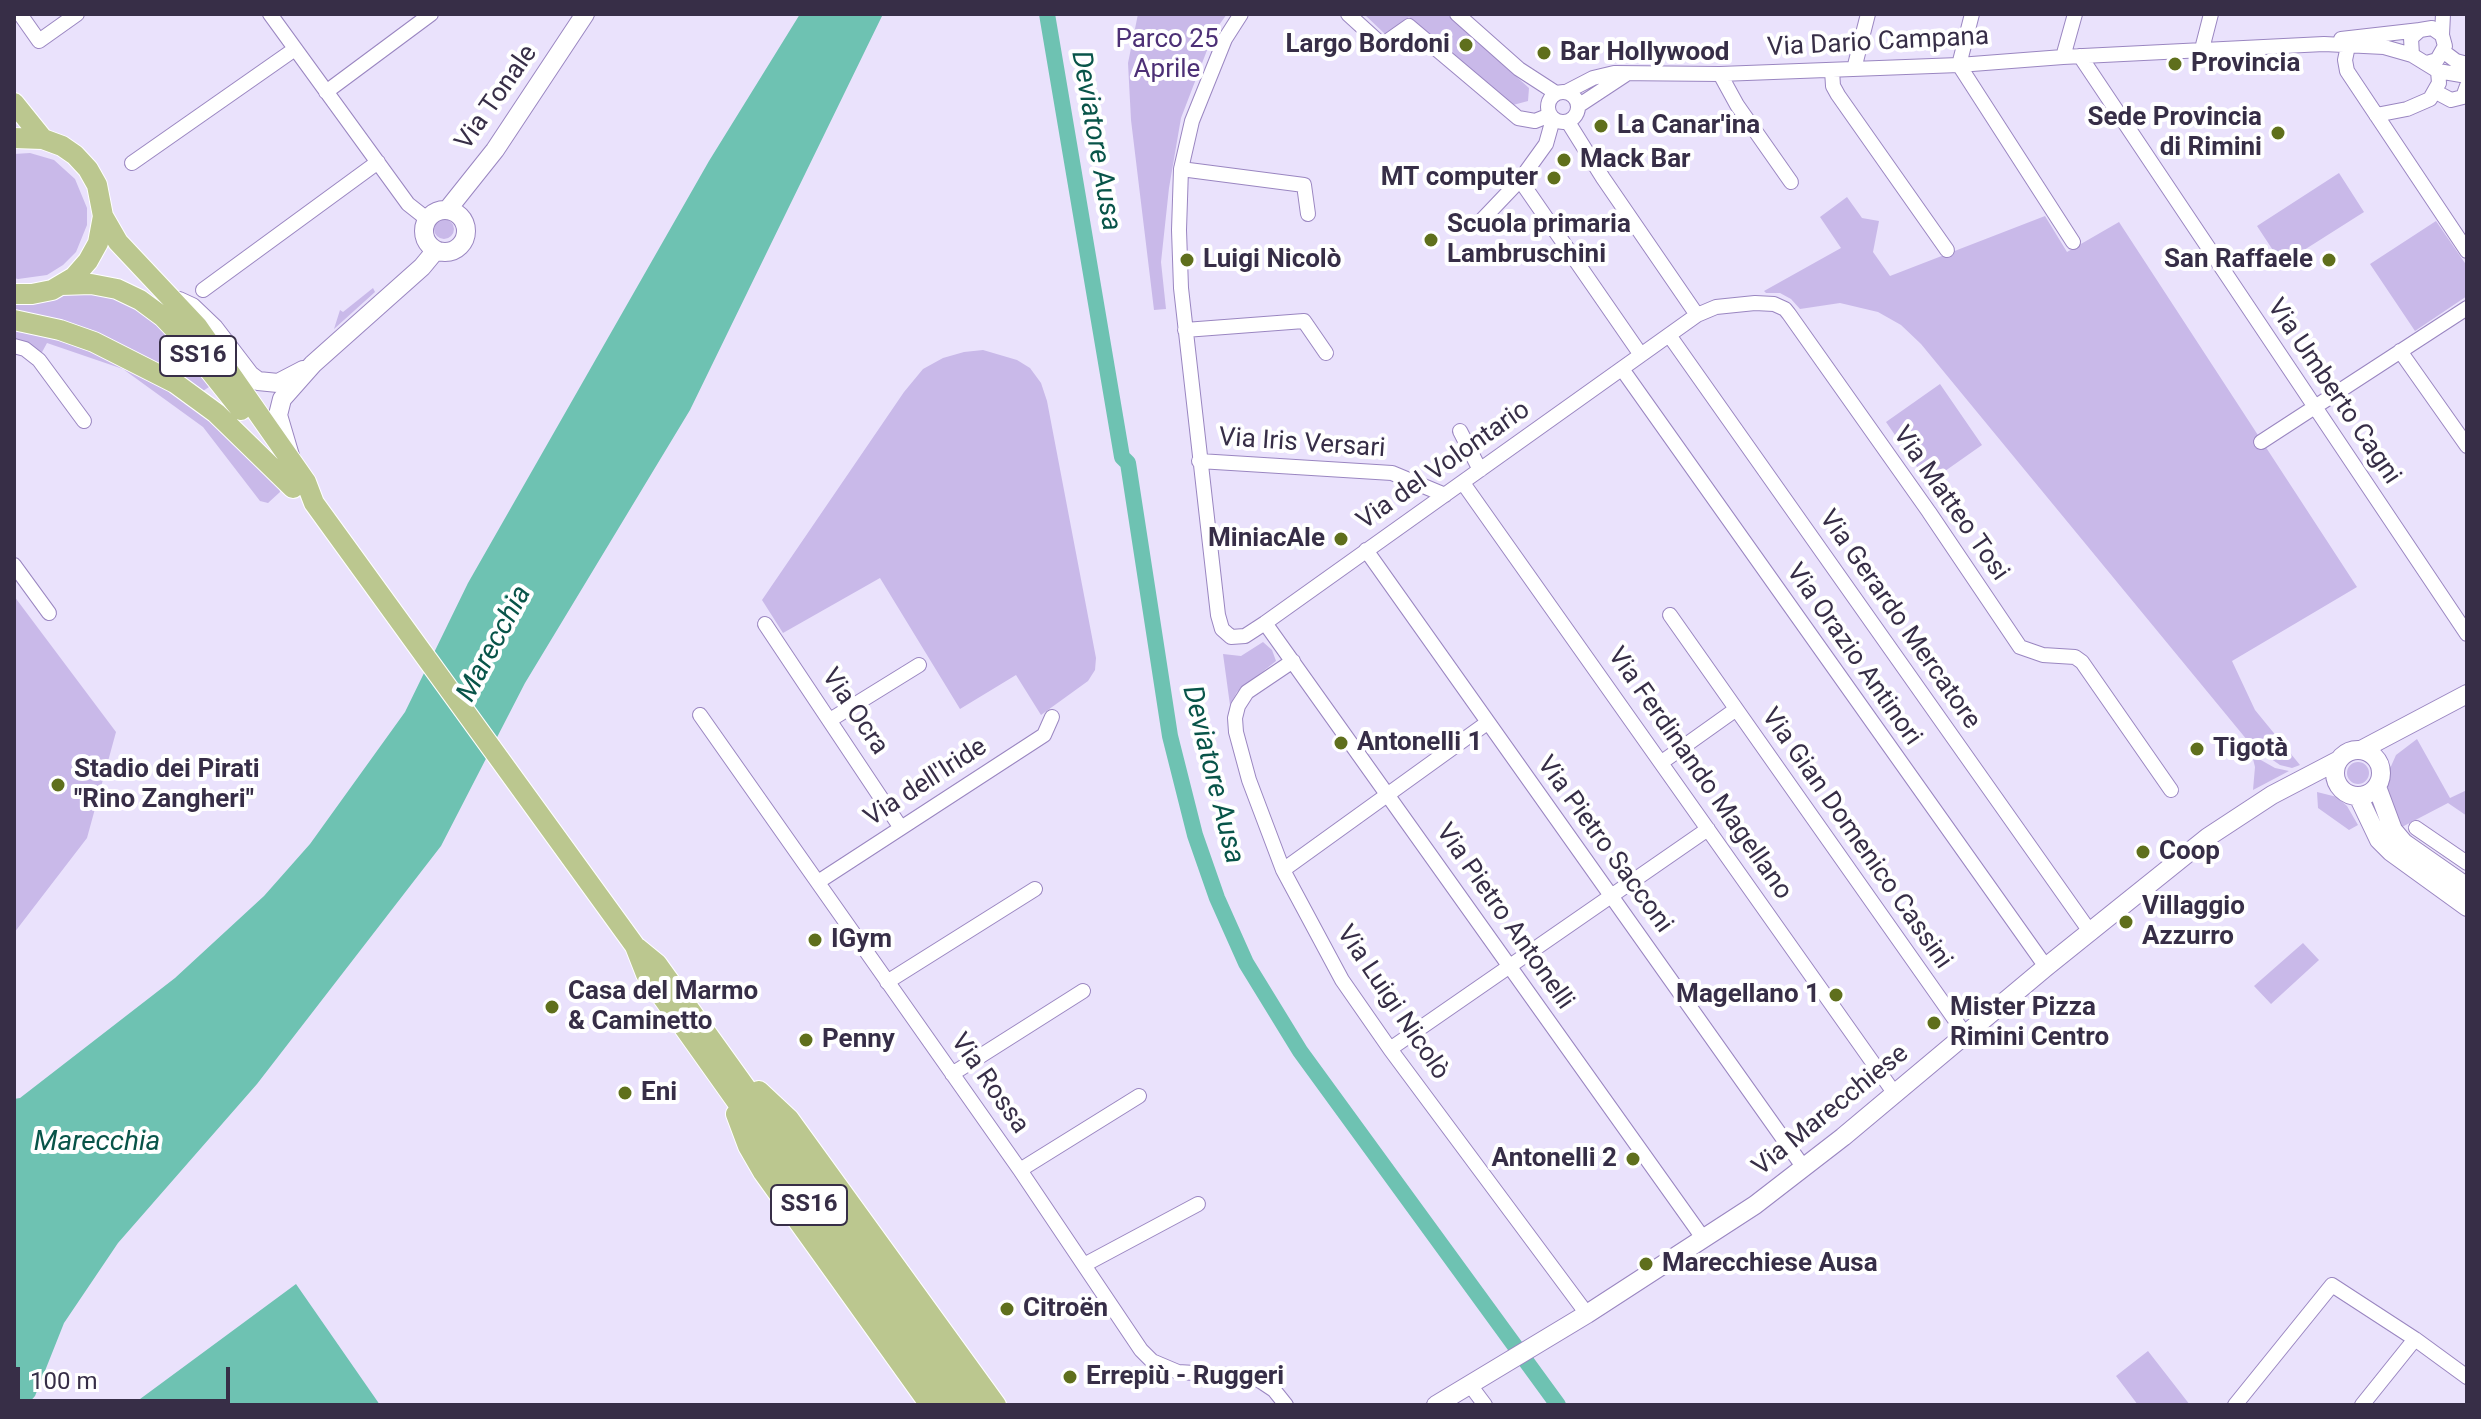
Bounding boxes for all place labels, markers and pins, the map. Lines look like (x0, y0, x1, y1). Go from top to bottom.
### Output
place label: Largo Bordoni (1285, 29, 1450, 61)
marker: Largo Bordoni (1457, 36, 1475, 54)
place label: Bar Hollywood (1560, 37, 1729, 69)
marker: Bar Hollywood (1535, 44, 1553, 62)
place label: Provincia (2191, 48, 2300, 80)
marker: Provincia (2166, 55, 2184, 73)
place label: Sede Provincia di Rimini (2087, 102, 2262, 164)
place label: La Canar'ina (1617, 110, 1760, 142)
marker: La Canar'ina (1592, 117, 1610, 135)
marker: Sede Provincia di Rimini (2269, 124, 2287, 142)
place label: Mack Bar (1580, 144, 1691, 176)
marker: Mack Bar (1555, 151, 1573, 169)
place label: MT computer (1381, 162, 1538, 194)
marker: MT computer (1545, 169, 1563, 187)
place label: Scuola primaria Lambruschini (1447, 209, 1631, 270)
marker: Scuola primaria Lambruschini (1422, 231, 1440, 249)
place label: Luigi Nicolò (1203, 244, 1341, 276)
place label: San Raffaele (2164, 244, 2313, 276)
marker: Luigi Nicolò (1178, 251, 1196, 269)
marker: San Raffaele (2320, 251, 2338, 269)
place label: MiniacAle (1208, 523, 1325, 555)
marker: MiniacAle (1332, 530, 1350, 548)
place label: Antonelli 1 (1357, 727, 1482, 759)
place label: Tigotà (2213, 733, 2288, 765)
marker: Antonelli 1 (1332, 734, 1350, 752)
marker: Tigotà (2188, 740, 2206, 758)
place label: Stadio dei Pirati "Rino Zangheri" (74, 754, 260, 816)
marker: Stadio dei Pirati "Rino Zangheri" (49, 776, 67, 794)
place label: Coop (2159, 836, 2220, 868)
marker: Coop (2134, 843, 2152, 861)
place label: Villaggio Azzurro (2142, 891, 2245, 952)
marker: Villaggio Azzurro (2117, 913, 2135, 931)
place label: IGym (831, 924, 892, 956)
marker: IGym (806, 931, 824, 949)
place label: Casa del Marmo & Caminetto (568, 976, 758, 1038)
place label: Magellano 1 (1676, 979, 1820, 1011)
marker: Magellano 1 (1827, 986, 1845, 1004)
place label: Mister Pizza Rimini Centro (1950, 992, 2109, 1054)
marker: Casa del Marmo & Caminetto (543, 998, 561, 1016)
marker: Mister Pizza Rimini Centro (1925, 1014, 1943, 1032)
place label: Penny (822, 1024, 895, 1056)
marker: Penny (797, 1031, 815, 1049)
place label: Eni (641, 1077, 677, 1109)
marker: Eni (616, 1084, 634, 1102)
place label: Antonelli 2 (1492, 1143, 1617, 1175)
marker: Antonelli 2 (1624, 1150, 1642, 1168)
place label: Marecchiese Ausa (1662, 1248, 1878, 1280)
marker: Marecchiese Ausa (1637, 1255, 1655, 1273)
place label: Citroën (1023, 1293, 1108, 1325)
marker: Citroën (998, 1300, 1016, 1318)
place label: Errepiù - Ruggeri (1086, 1361, 1284, 1393)
marker: Errepiù - Ruggeri (1061, 1368, 1079, 1386)

